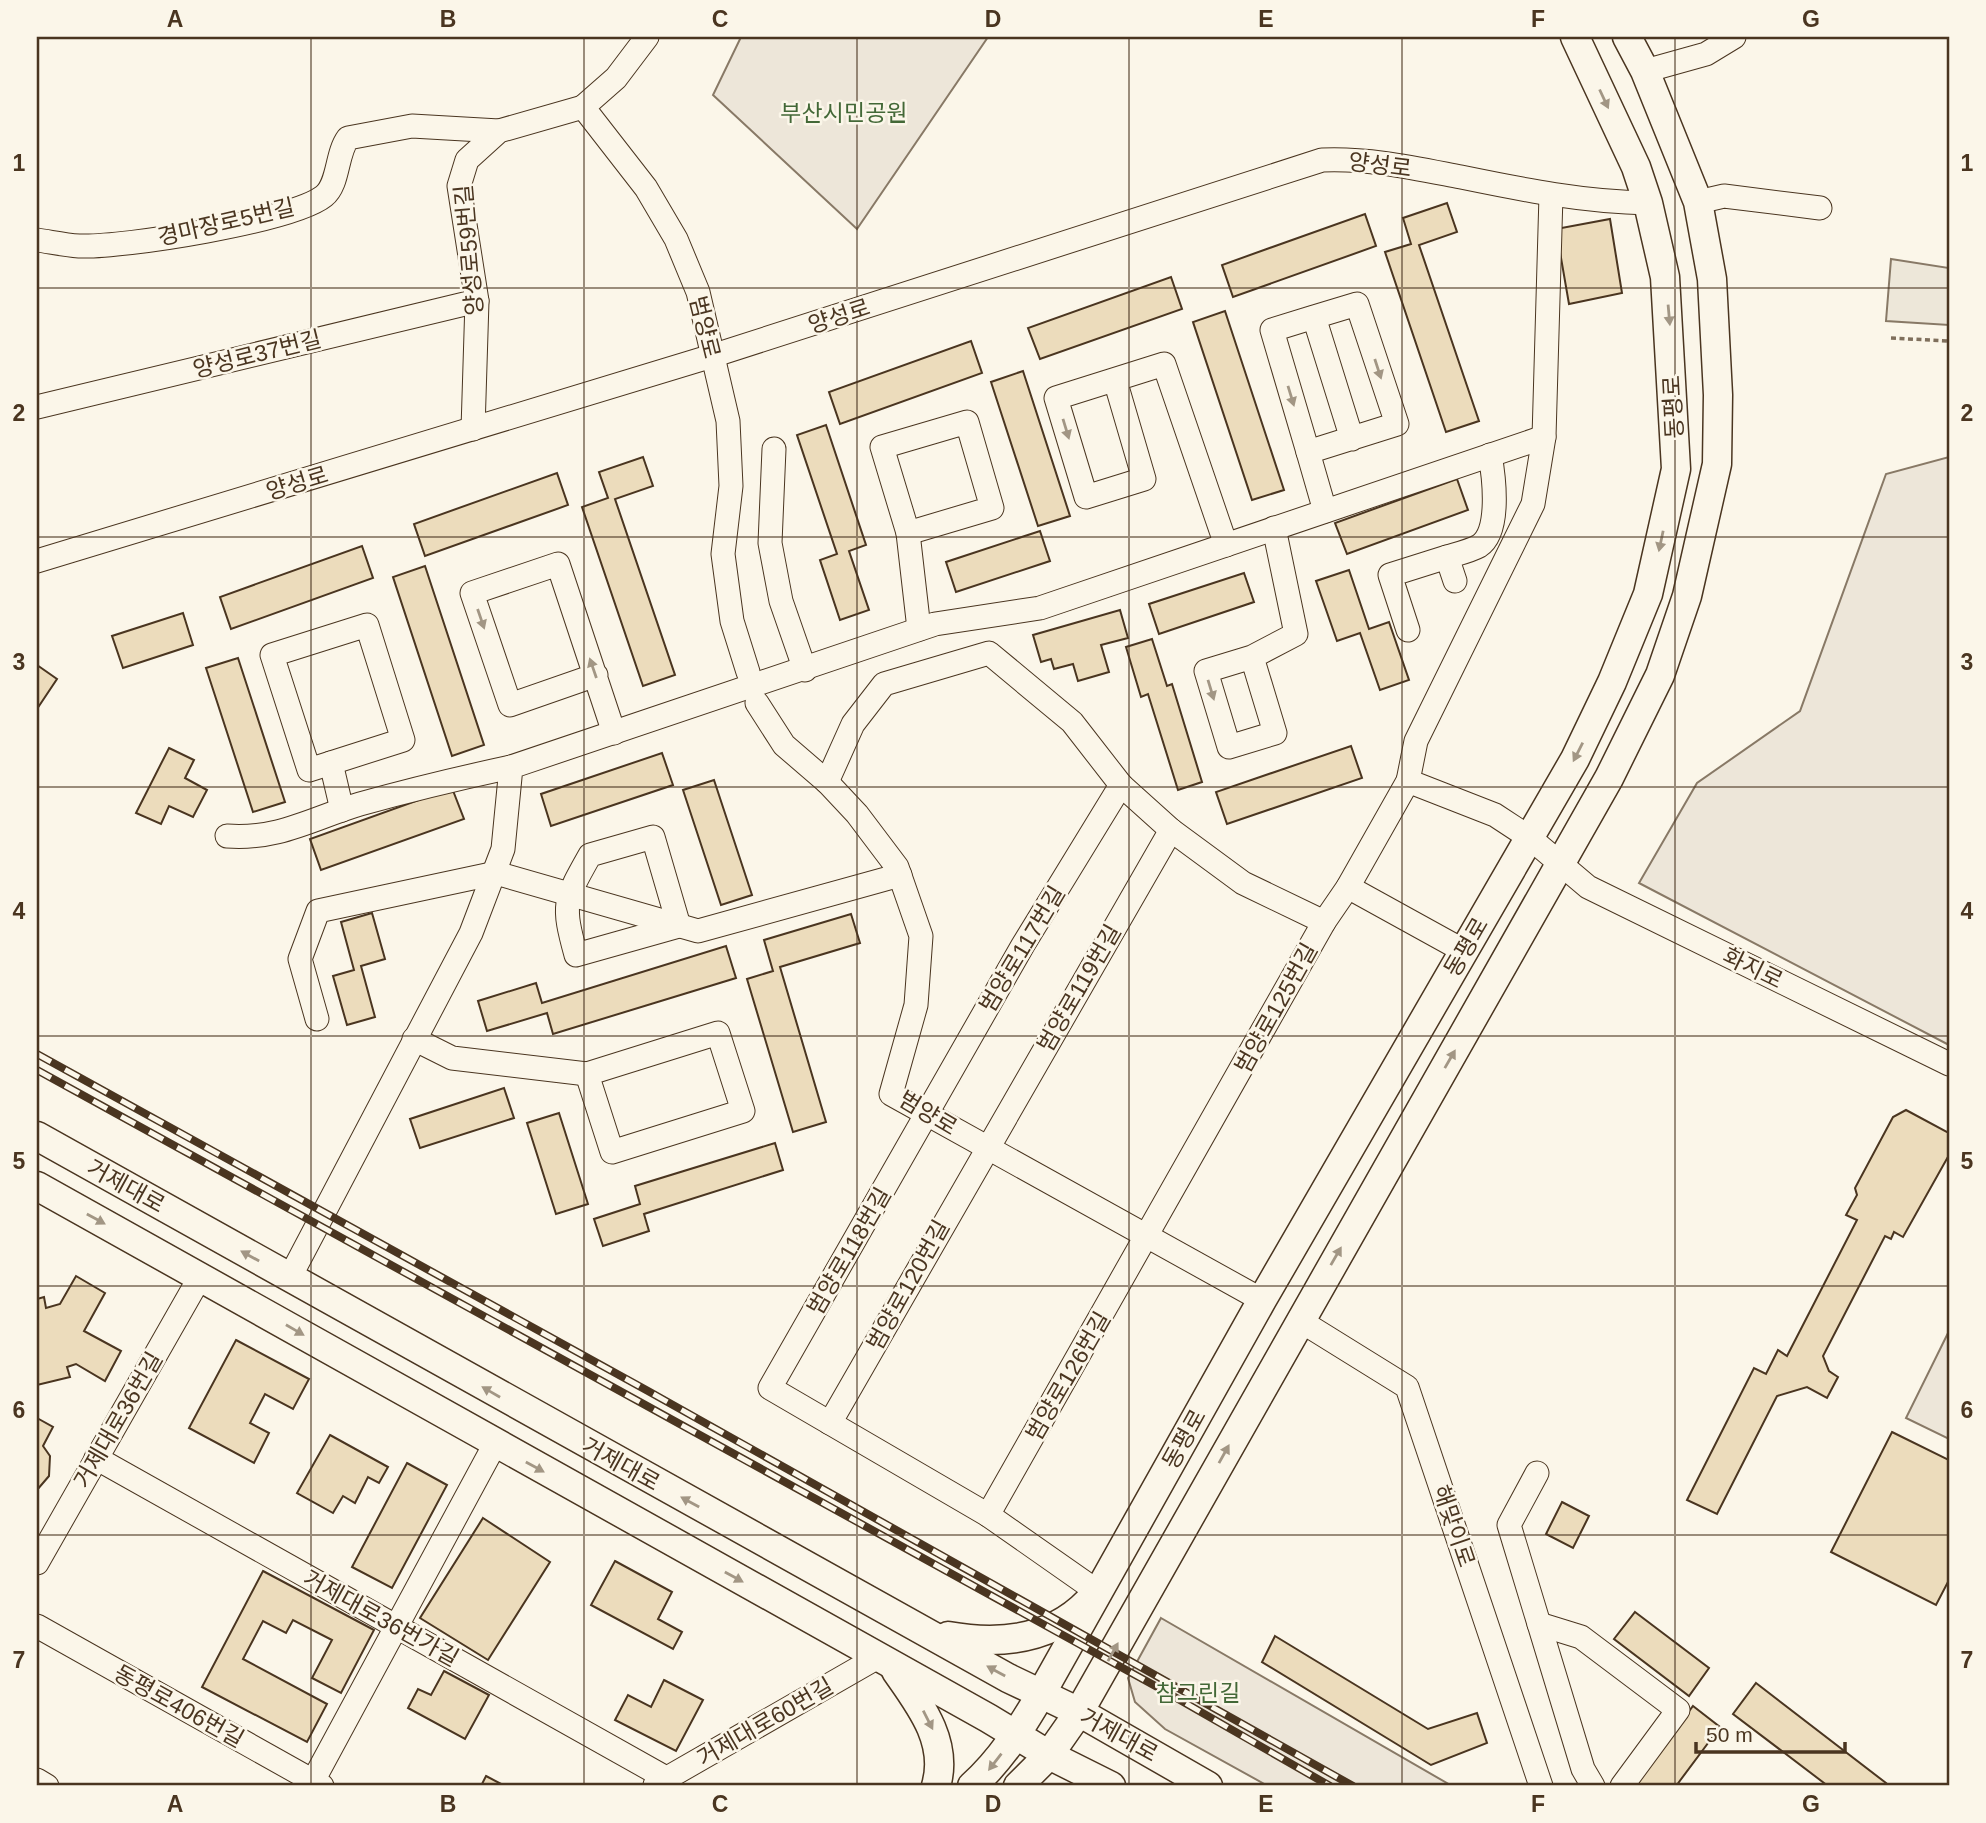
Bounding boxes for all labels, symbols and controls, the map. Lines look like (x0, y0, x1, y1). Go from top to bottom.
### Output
text: A (167, 6, 183, 32)
text: B (440, 6, 456, 32)
text: C (712, 6, 728, 32)
text: D (985, 6, 1001, 32)
text: E (1258, 6, 1274, 32)
text: F (1531, 6, 1545, 32)
text: G (1802, 6, 1820, 32)
one-way arrow (1599, 88, 1610, 109)
park label: 부산시민공원 (781, 100, 907, 126)
street label: 양성로 (1347, 148, 1413, 182)
text: 1 (13, 150, 26, 176)
text: 1 (1961, 150, 1974, 176)
street label: 양성로59번길 (450, 183, 488, 317)
street label: 경마장로5번길 (155, 194, 297, 250)
street label: 범양로 (685, 293, 725, 361)
street label: 양성로 (805, 294, 873, 338)
one-way arrow (1663, 304, 1674, 326)
street label: 양성로37번길 (190, 325, 324, 383)
one-way arrow (1374, 359, 1384, 380)
street label: 동평로 (1658, 375, 1688, 439)
one-way arrow (1287, 385, 1297, 406)
text: 2 (13, 400, 25, 426)
text: 2 (1961, 400, 1973, 426)
one-way arrow (1061, 418, 1071, 439)
street label: 양성로 (263, 461, 331, 505)
one-way arrow (1656, 530, 1667, 552)
one-way arrow (476, 608, 487, 629)
text: 3 (13, 649, 25, 675)
text: 3 (1961, 649, 1973, 675)
one-way arrow (588, 657, 598, 678)
one-way arrow (1207, 679, 1217, 700)
one-way arrow (1572, 742, 1583, 762)
street label: 범양로117번길 (974, 881, 1070, 1017)
text: 4 (13, 898, 26, 924)
text: 4 (1961, 898, 1974, 924)
street label: 동평로 (1439, 913, 1493, 981)
street label: 범양로119번길 (1032, 920, 1126, 1056)
street label: 범양로125번길 (1230, 939, 1322, 1077)
street label: 화지로 (1719, 942, 1787, 994)
one-way arrow (1444, 1049, 1456, 1069)
street label: 범양로 (894, 1086, 962, 1140)
text: 5 (13, 1148, 26, 1174)
text: 5 (1961, 1148, 1974, 1174)
street label: 거제대로 (83, 1154, 169, 1218)
street label: 범양로118번길 (802, 1183, 896, 1319)
one-way arrow (87, 1213, 106, 1225)
street label: 범양로120번길 (862, 1216, 954, 1354)
one-way arrow (1330, 1246, 1342, 1266)
one-way arrow (240, 1250, 260, 1262)
street label: 범양로126번길 (1021, 1307, 1115, 1445)
one-way arrow (285, 1324, 305, 1336)
street label: 거제대로36번길 (69, 1347, 167, 1493)
one-way arrow (481, 1386, 501, 1398)
text: 6 (13, 1397, 25, 1423)
text: 6 (1961, 1397, 1973, 1423)
street label: 동평로 (1157, 1405, 1211, 1473)
street label: 거제대로 (578, 1432, 664, 1496)
one-way arrow (1218, 1445, 1230, 1464)
one-way arrow (525, 1461, 545, 1473)
street label: 해맞이로 (1428, 1482, 1480, 1570)
one-way arrow (680, 1496, 700, 1508)
street label: 거제대로36번가길 (299, 1565, 463, 1671)
one-way arrow (724, 1571, 744, 1583)
one-way arrow (1107, 1643, 1119, 1662)
text: 7 (13, 1647, 25, 1673)
text: 7 (1961, 1647, 1973, 1673)
street label: 동평로406번길 (110, 1660, 248, 1752)
one-way arrow (986, 1666, 1006, 1677)
street label: 거제대로60번길 (692, 1673, 838, 1771)
park label: 참그린길 (1156, 1680, 1240, 1706)
street label: 거제대로 (1076, 1703, 1162, 1767)
one-way arrow (922, 1710, 933, 1730)
scale bar (1696, 1711, 1844, 1755)
text: 50 m (1706, 1723, 1753, 1746)
one-way arrow (988, 1754, 1003, 1771)
text: A (167, 1791, 183, 1817)
text: B (440, 1791, 456, 1817)
text: C (712, 1791, 728, 1817)
text: D (985, 1791, 1001, 1817)
text: E (1258, 1791, 1274, 1817)
text: F (1531, 1791, 1545, 1817)
text: G (1802, 1791, 1820, 1817)

